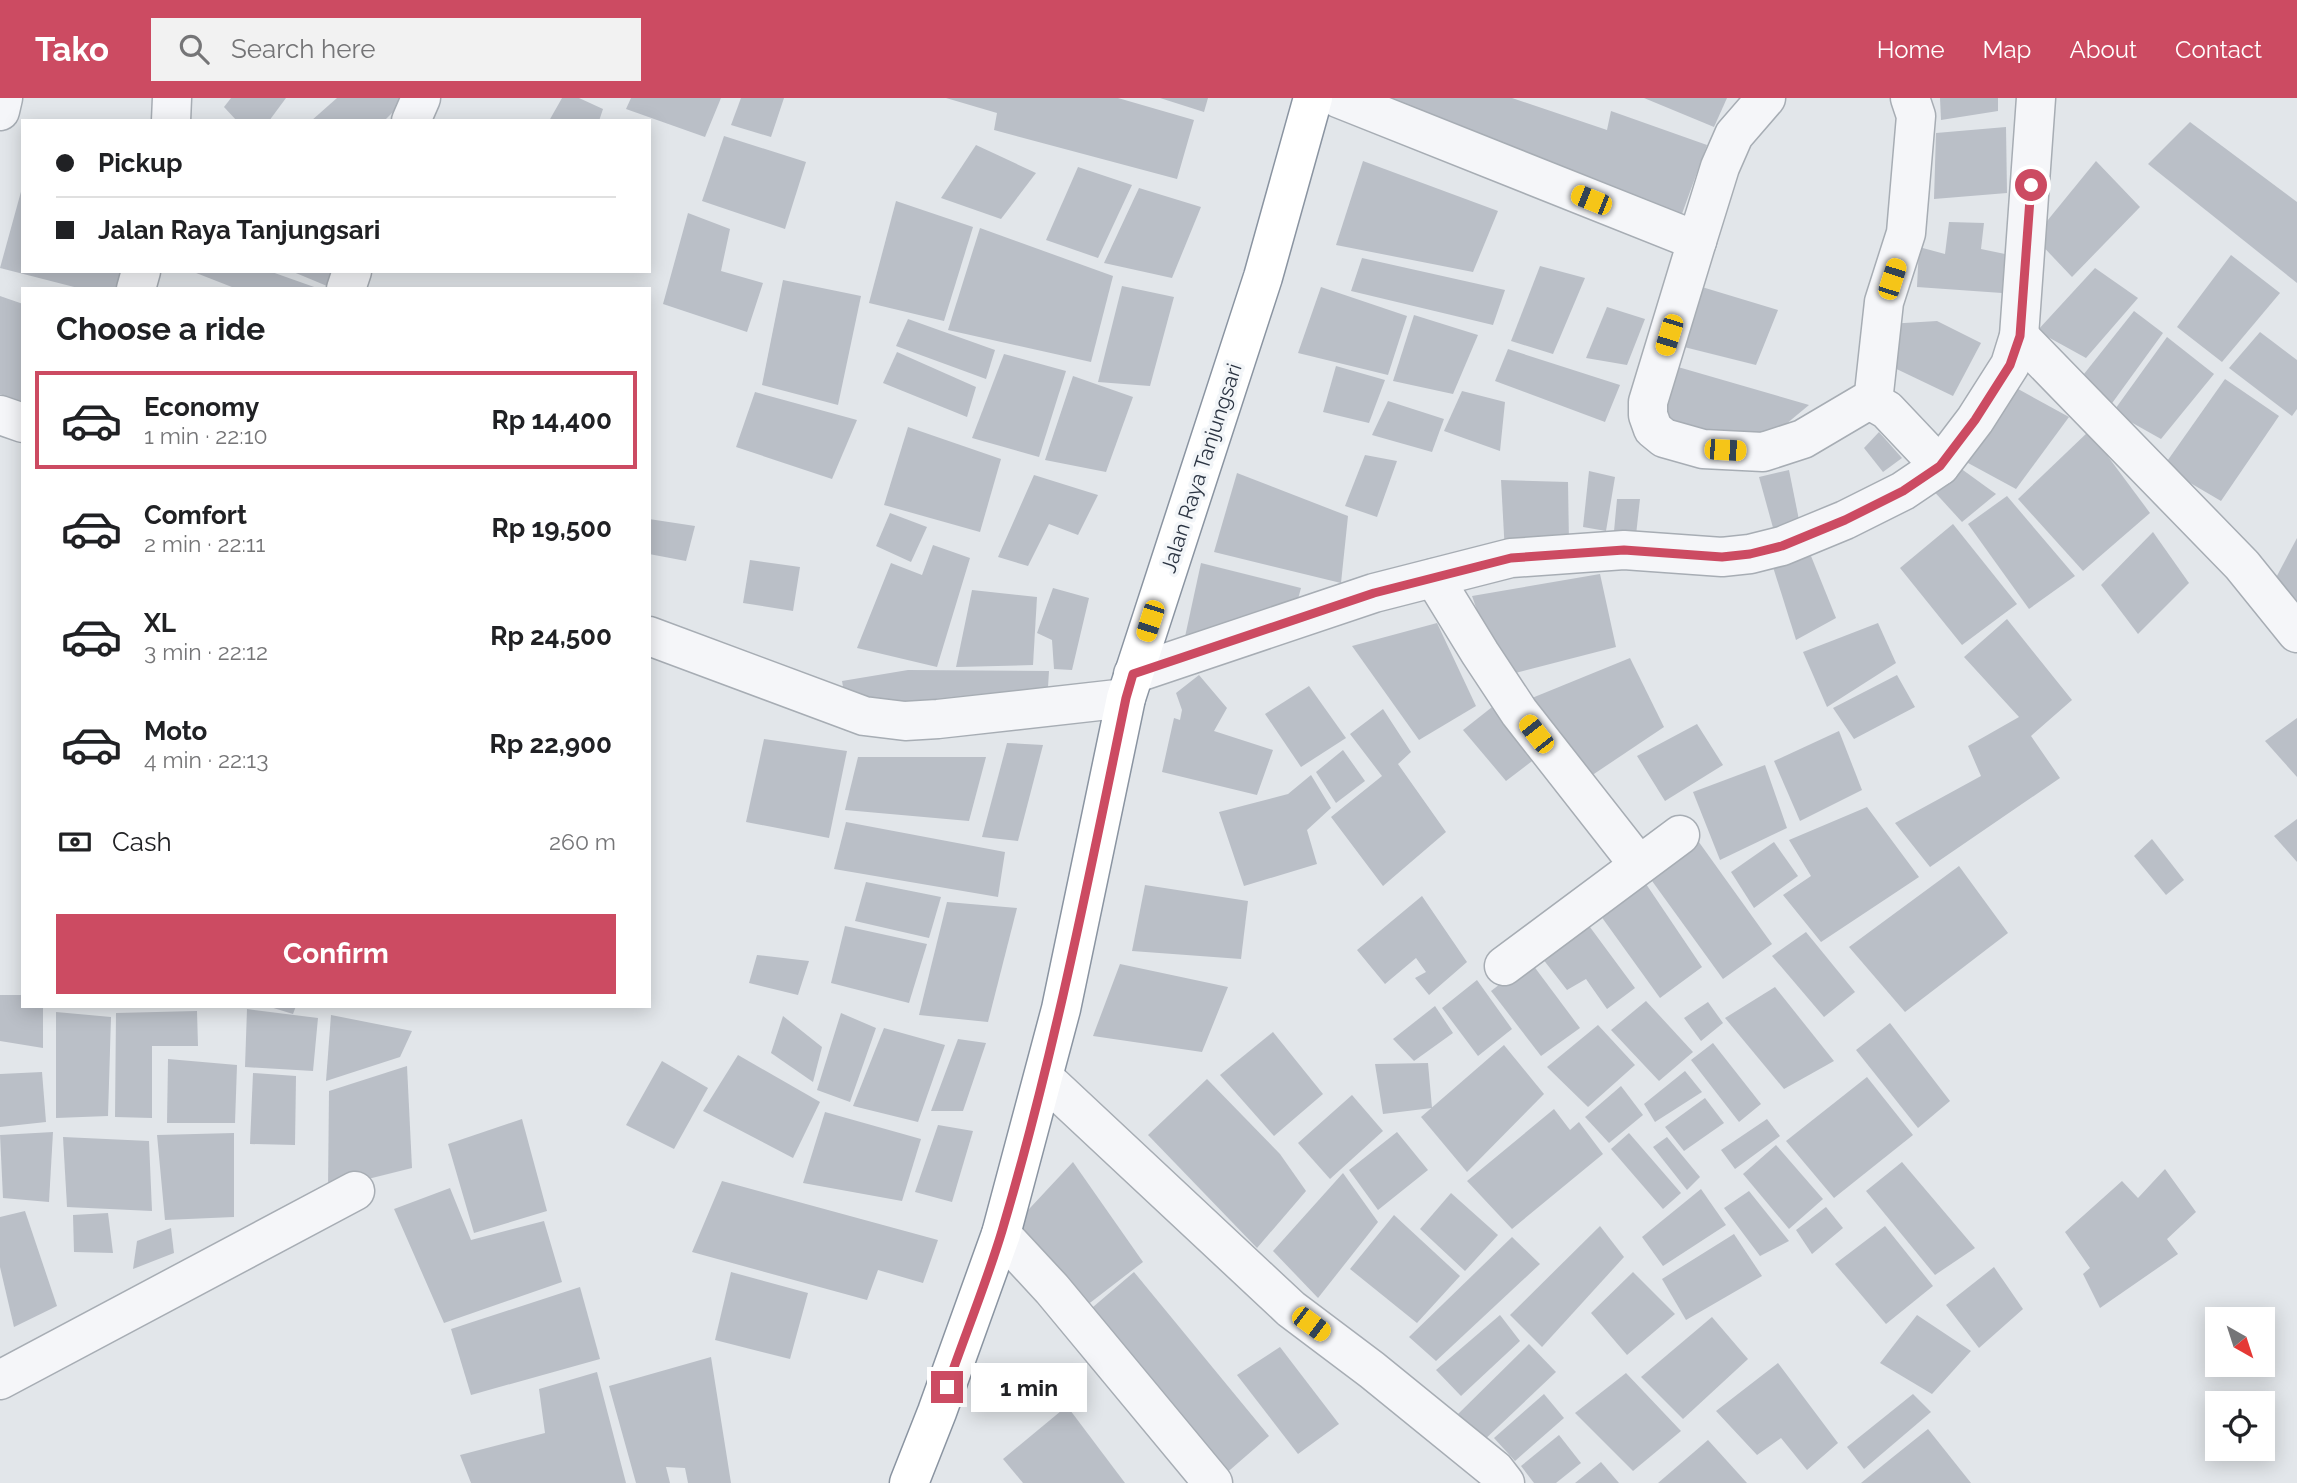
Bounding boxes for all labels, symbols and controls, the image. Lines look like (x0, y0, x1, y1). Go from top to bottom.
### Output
search box (151, 18, 641, 81)
text: Tako (35, 30, 109, 69)
icon: search (175, 30, 213, 68)
text: Search here (231, 34, 375, 64)
text: Home (1877, 35, 1945, 64)
text: Map (1983, 35, 2031, 64)
text: About (2069, 35, 2137, 64)
text: Contact (2175, 35, 2262, 64)
text: Pickup (98, 148, 183, 178)
route start (2015, 169, 2047, 201)
car (1568, 182, 1615, 218)
text: Jalan Raya Tanjungsari (98, 215, 380, 245)
car (1876, 256, 1909, 302)
text: Choose a ride (56, 310, 265, 347)
car (1653, 312, 1686, 358)
street label: Jalan Raya Tanjungsari (1155, 360, 1247, 576)
icon: car (60, 389, 123, 452)
text: Economy (144, 392, 259, 422)
text: Rp 14,400 (492, 405, 612, 435)
text: 1 min · 22:10 (144, 422, 268, 449)
car (1704, 438, 1747, 462)
icon: car (60, 497, 123, 560)
text: Comfort (144, 500, 247, 530)
text: Rp 19,500 (492, 513, 612, 543)
text: 2 min · 22:11 (144, 530, 265, 557)
car (1134, 598, 1167, 644)
icon: car (60, 605, 123, 668)
text: XL (144, 608, 176, 638)
text: Rp 24,500 (490, 621, 612, 651)
text: 3 min · 22:12 (144, 638, 268, 665)
car (1515, 711, 1558, 757)
icon: car (60, 713, 123, 776)
text: Moto (144, 716, 207, 746)
text: Rp 22,900 (490, 729, 612, 759)
text: 4 min · 22:13 (144, 746, 268, 773)
icon: cash (56, 823, 94, 861)
text: Cash (112, 827, 172, 857)
text: 260 m (549, 828, 616, 855)
button: Confirm (56, 914, 616, 994)
car (1288, 1303, 1335, 1345)
north arrow (2205, 1307, 2275, 1377)
map controls (2205, 1307, 2275, 1461)
callout: 1 min (972, 1362, 1087, 1412)
route end (931, 1371, 963, 1403)
text: 1 min (1000, 1374, 1058, 1401)
button: locate (2205, 1391, 2275, 1461)

